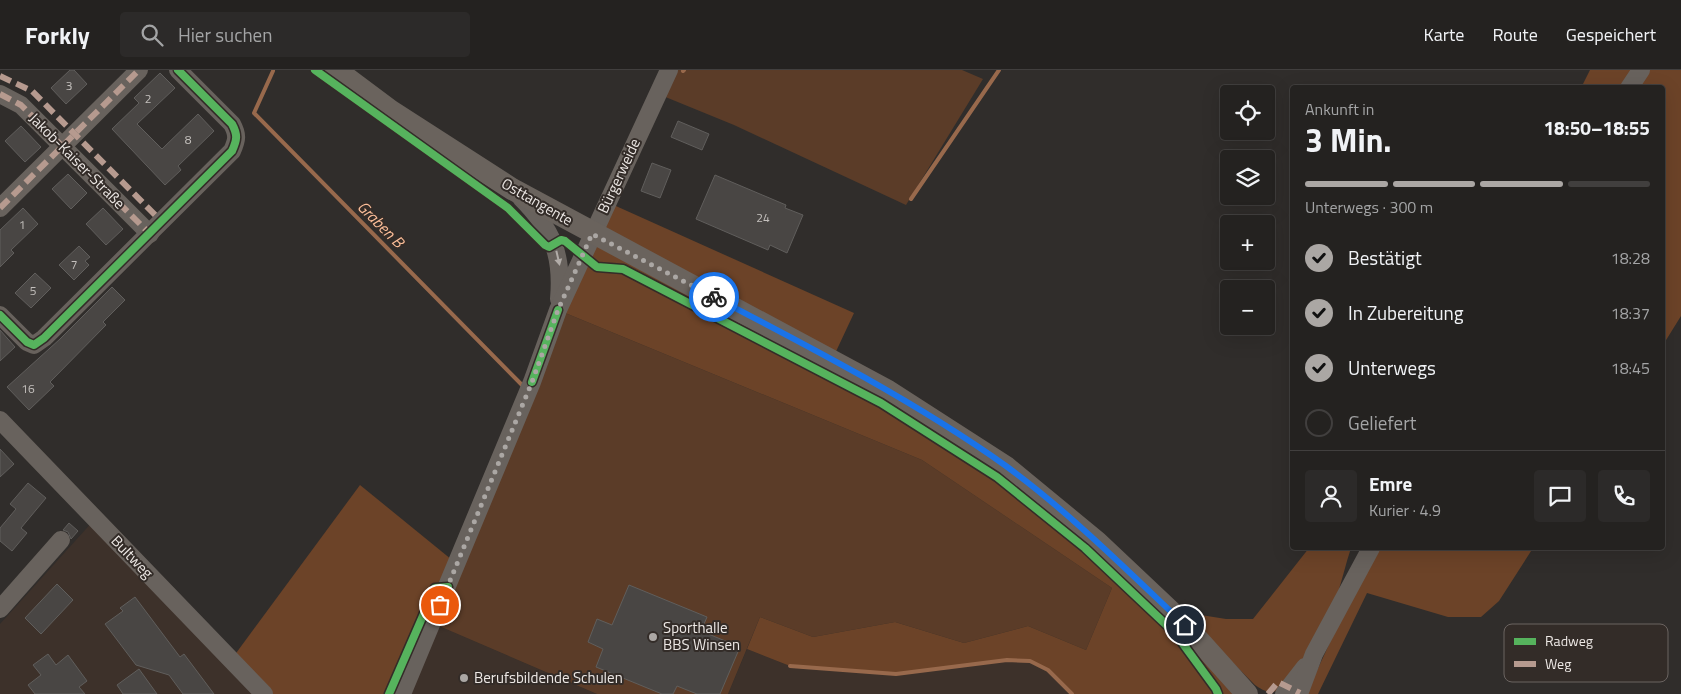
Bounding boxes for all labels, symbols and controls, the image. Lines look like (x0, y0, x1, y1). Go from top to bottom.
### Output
search box (120, 12, 470, 57)
text: Forkly (25, 17, 90, 53)
text: Hier suchen (178, 20, 272, 49)
icon: search (138, 21, 166, 49)
text: Karte (1423, 21, 1464, 48)
text: Route (1492, 21, 1538, 48)
text: Gespeichert (1566, 21, 1656, 48)
house number: 3 (66, 76, 72, 95)
map controls (1220, 85, 1275, 335)
button: locate (1220, 85, 1275, 140)
house number: 2 (145, 89, 151, 108)
text: Ankunft in (1305, 97, 1374, 121)
street label: Jakob-Kaiser-Straße (24, 107, 131, 214)
text: 18:50–18:55 (1543, 113, 1650, 142)
text: 3 Min. (1305, 116, 1392, 164)
house number: 8 (185, 130, 192, 149)
street label: Bürgerweide (591, 134, 646, 217)
button: layers (1220, 150, 1275, 205)
street label: Osttangente (497, 172, 577, 231)
water label: Graben B (352, 195, 411, 254)
text: Unterwegs · 300 m (1305, 195, 1433, 219)
house number: 24 (756, 208, 770, 227)
house number: 1 (19, 215, 25, 234)
button: + (1220, 215, 1275, 270)
text: Bestätigt (1348, 243, 1422, 272)
icon: check (1305, 244, 1333, 272)
text: 18:28 (1611, 246, 1650, 270)
one-way arrow (554, 250, 562, 265)
house number: 7 (71, 255, 77, 274)
courier (689, 272, 739, 322)
button: − (1220, 280, 1275, 335)
house number: 5 (30, 281, 37, 300)
icon: bike (700, 283, 728, 311)
text: In Zubereitung (1348, 298, 1464, 327)
icon: check (1305, 299, 1333, 327)
text: 18:37 (1611, 301, 1650, 325)
text: Unterwegs (1348, 353, 1436, 382)
icon: check (1305, 354, 1333, 382)
text: 18:45 (1611, 356, 1650, 380)
house number: 16 (21, 379, 35, 398)
text: Geliefert (1348, 408, 1416, 437)
text: Emre (1369, 469, 1412, 498)
button: person (1305, 470, 1357, 522)
button: chat (1534, 470, 1586, 522)
button: phone (1598, 470, 1650, 522)
text: Kurier · 4.9 (1369, 498, 1441, 522)
street label: Bultweg (106, 530, 159, 584)
pin (419, 584, 461, 626)
icon: bag (426, 591, 454, 619)
pin (1164, 604, 1206, 646)
icon: home (1171, 611, 1199, 639)
place label: Sporthalle BBS Winsen (663, 616, 740, 656)
legend (1504, 624, 1668, 682)
text: Radweg (1545, 630, 1593, 651)
marker: Sporthalle BBS Winsen (647, 631, 659, 643)
text: Weg (1545, 653, 1571, 674)
place label: Berufsbildende Schulen (474, 666, 623, 689)
marker: Berufsbildende Schulen (458, 672, 470, 684)

